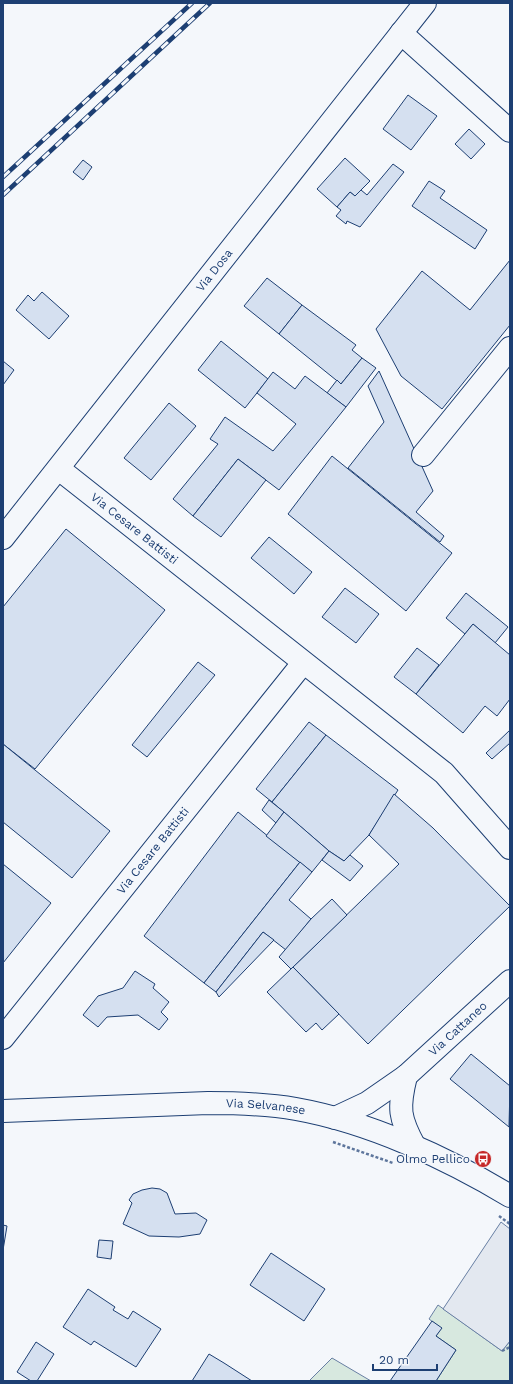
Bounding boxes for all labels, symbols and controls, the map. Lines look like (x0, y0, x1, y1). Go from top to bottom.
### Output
street label: Via Dosa (193, 246, 235, 294)
street label: Via Cesare Battisti (88, 490, 181, 567)
street label: Via Cesare Battisti (114, 804, 192, 897)
street label: Via Cattaneo (426, 998, 490, 1059)
street label: Via Selvanese (226, 1096, 307, 1118)
bus stop icon: Olmo Pellico (473, 1149, 493, 1169)
place label: Olmo Pellico (396, 1152, 470, 1166)
scale bar (373, 1346, 437, 1372)
text: 20 m (379, 1353, 409, 1367)

